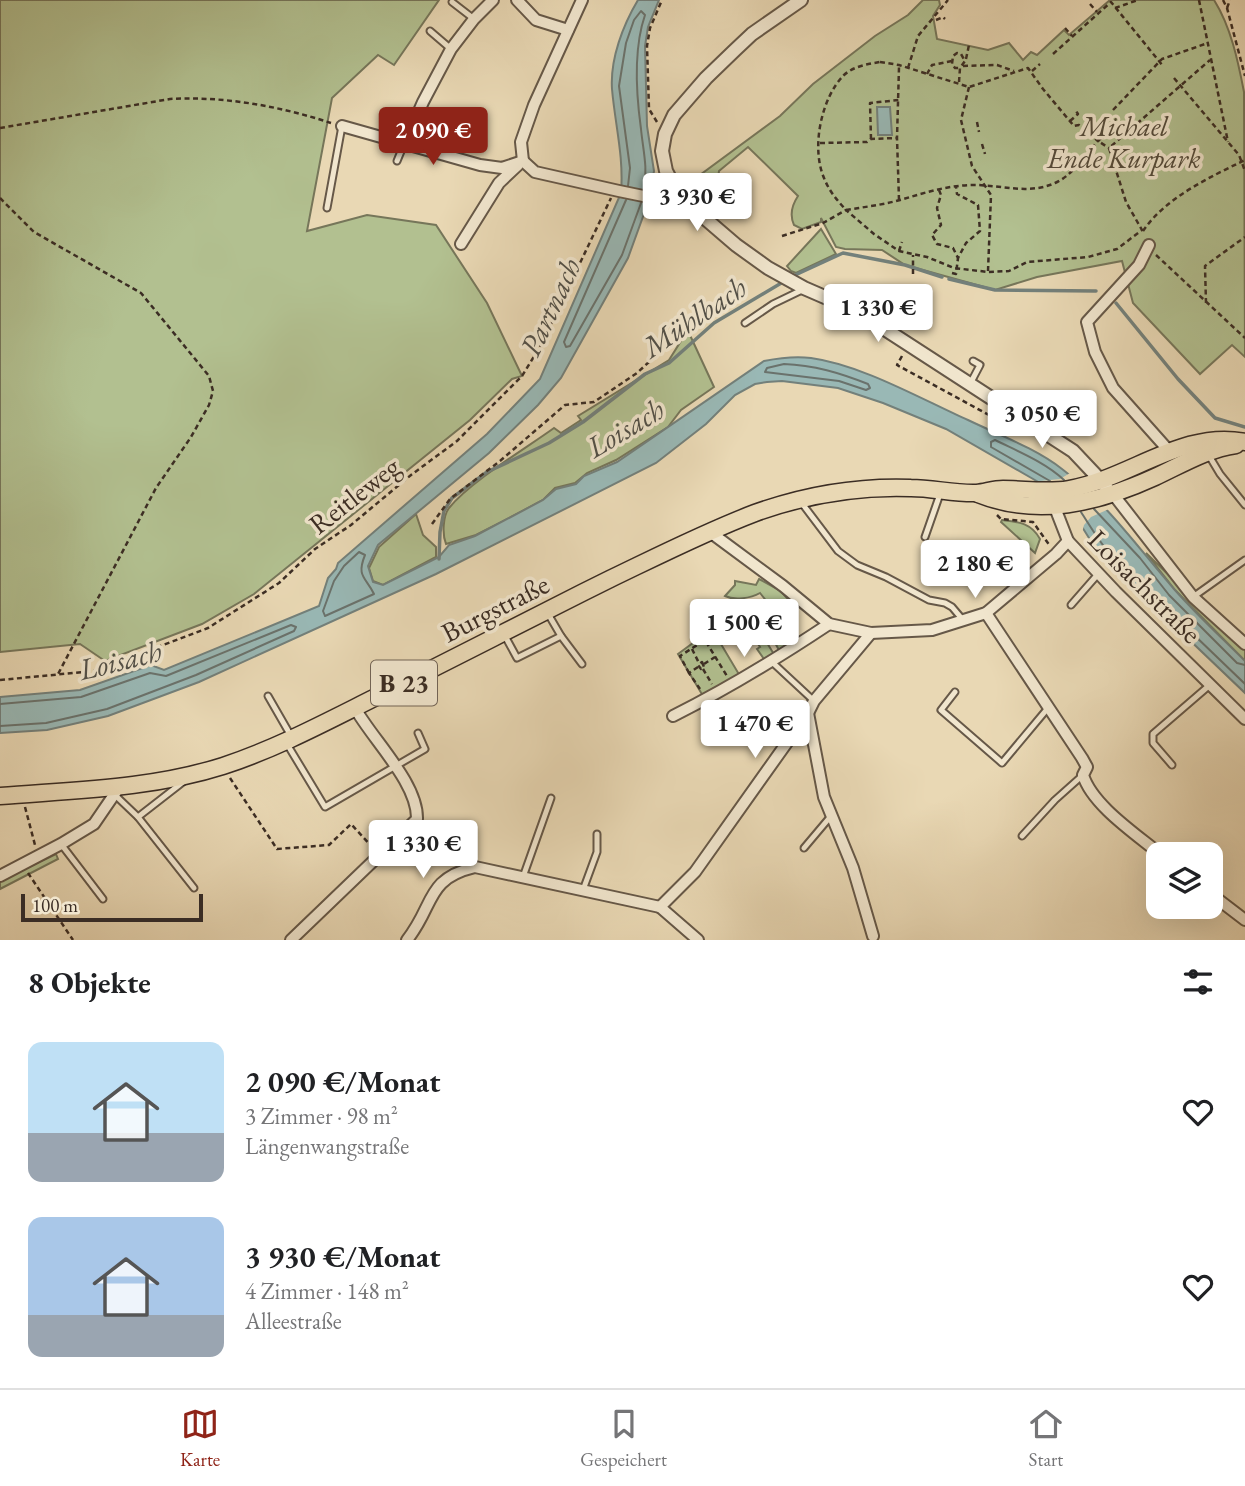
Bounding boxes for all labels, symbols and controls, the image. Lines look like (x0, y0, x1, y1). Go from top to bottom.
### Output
pin: 2 090 € (368, 108, 498, 167)
park label: Michael Ende Kurpark (1046, 108, 1201, 176)
text: 2 090 € (395, 115, 471, 145)
pin: 3 930 € (632, 174, 762, 233)
text: 3 930 € (659, 181, 735, 211)
water label: Partnach (510, 251, 590, 362)
water label: Mühlbach (632, 268, 754, 367)
pin: 1 330 € (813, 284, 943, 344)
text: 1 330 € (840, 292, 916, 322)
water label: Loisach (578, 389, 671, 467)
pin: 3 050 € (977, 391, 1107, 450)
text: 3 050 € (1004, 398, 1080, 428)
street label: Reitleweg (301, 448, 407, 542)
street label: Loisachstraße (1080, 521, 1210, 651)
pin: 2 180 € (910, 540, 1040, 600)
text: 2 180 € (937, 548, 1013, 578)
street label: Burgstraße (435, 566, 555, 650)
pin: 1 500 € (679, 600, 809, 659)
text: 1 500 € (706, 607, 782, 637)
water label: Loisach (73, 631, 166, 689)
road number: B 23 (371, 660, 437, 706)
pin: 1 470 € (690, 700, 820, 760)
text: 1 470 € (717, 708, 793, 738)
pin: 1 330 € (358, 820, 488, 880)
text: 1 330 € (385, 828, 461, 858)
map controls (1146, 842, 1223, 919)
button: layers (1146, 842, 1223, 919)
scale bar (21, 891, 203, 923)
text: 100 m (32, 893, 78, 918)
text: 8 Objekte (28, 963, 151, 1002)
icon: filters (1179, 963, 1217, 1001)
text: 2 090 €/Monat (245, 1062, 440, 1101)
icon: home (84, 1070, 168, 1154)
icon: heart (1179, 1093, 1217, 1131)
text: 3 Zimmer · 98 m² (245, 1101, 398, 1131)
text: Längenwangstraße (245, 1131, 409, 1161)
text: 3 930 €/Monat (245, 1237, 440, 1276)
icon: home (84, 1245, 168, 1329)
icon: heart (1179, 1268, 1217, 1306)
text: 4 Zimmer · 148 m² (245, 1276, 409, 1306)
text: Alleestraße (245, 1306, 342, 1336)
tab: Karte (180, 1405, 220, 1472)
tab: Gespeichert (580, 1405, 667, 1472)
tab: Start (1027, 1405, 1065, 1472)

